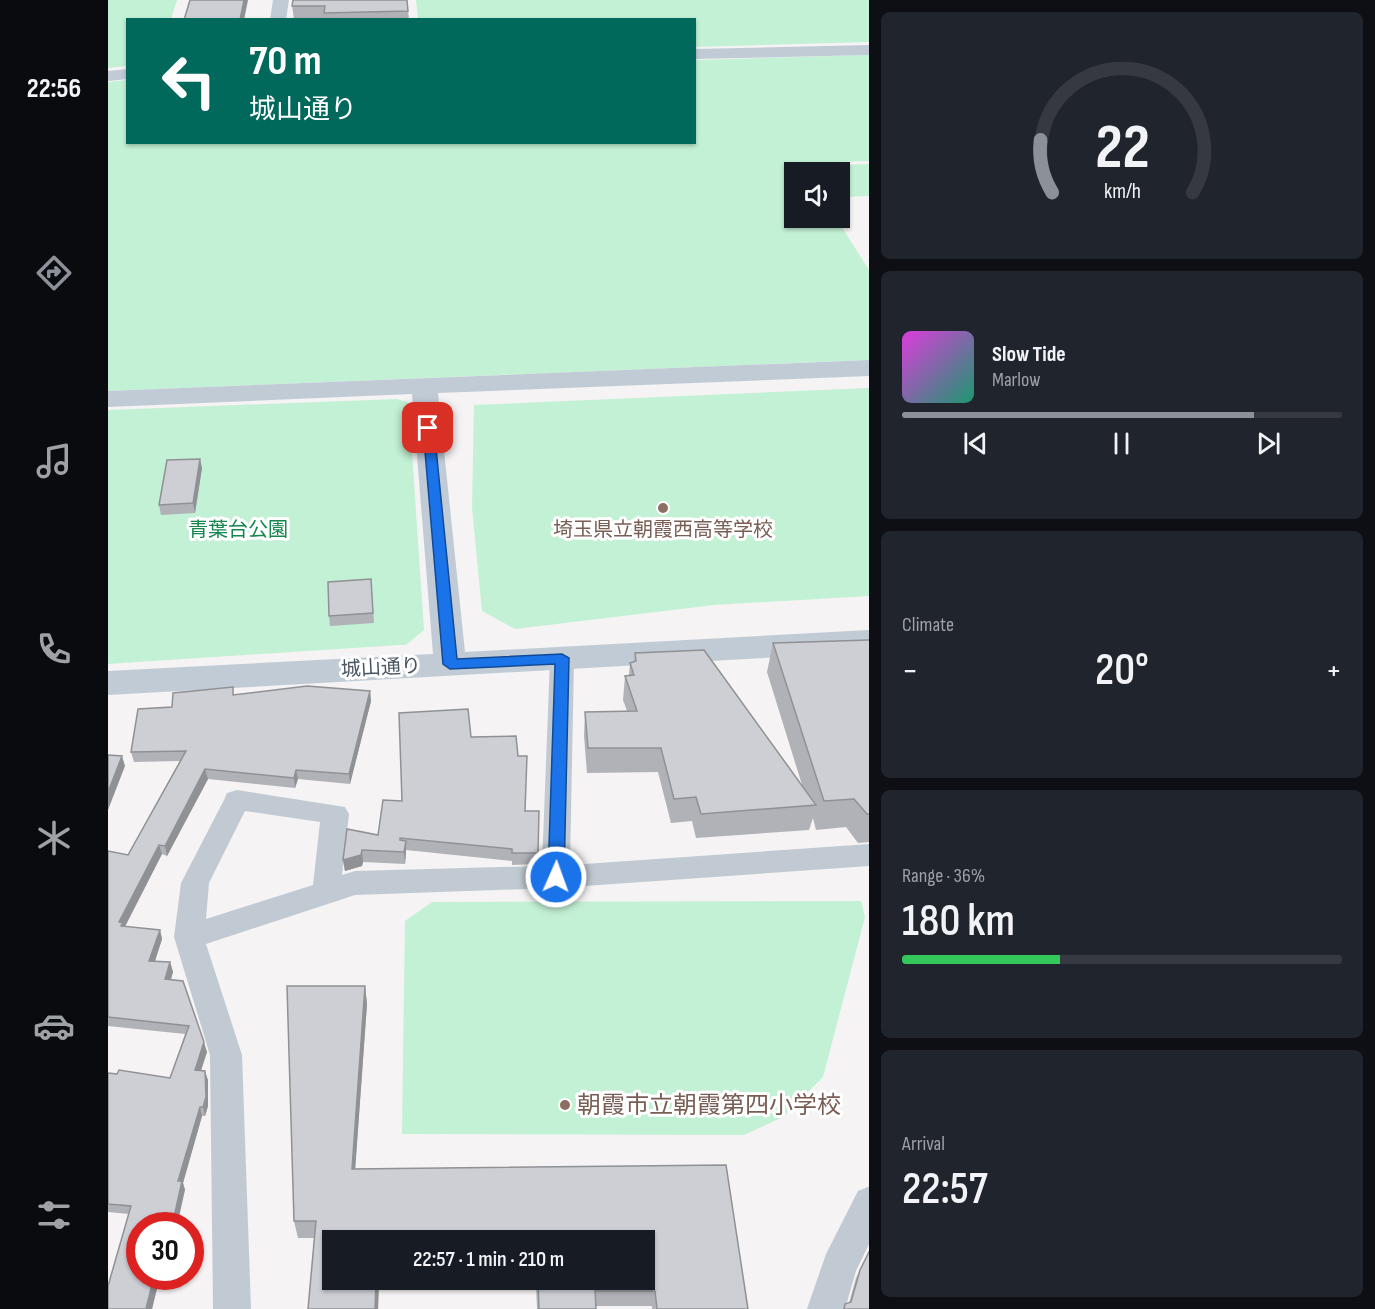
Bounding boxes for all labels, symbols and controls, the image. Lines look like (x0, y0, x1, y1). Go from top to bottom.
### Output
text: 70 m (249, 36, 322, 87)
icon: left (150, 42, 228, 120)
text: 22:56 (27, 73, 81, 105)
text: 城山通り (249, 94, 357, 126)
text: 22 (1095, 111, 1149, 186)
map controls (784, 162, 850, 228)
button: sound (784, 162, 850, 228)
text: km/h (1103, 179, 1141, 204)
icon: directions (33, 252, 75, 294)
text: Slow Tide (992, 341, 1066, 368)
text: Marlow (992, 368, 1040, 392)
pin (402, 402, 453, 453)
icon: arrive (411, 411, 444, 444)
icon: previous (959, 427, 992, 460)
icon: pause (1105, 427, 1138, 460)
icon: next (1252, 427, 1285, 460)
icon: music (33, 440, 75, 482)
marker: 埼玉県立朝霞西高等学校 (656, 501, 670, 515)
park label: 青葉台公園 (188, 518, 288, 542)
place label: 埼玉県立朝霞西高等学校 (553, 518, 773, 542)
text: Climate (902, 613, 954, 637)
icon: phone (33, 628, 75, 670)
text: 20° (1095, 643, 1149, 698)
text: − (902, 651, 918, 691)
text: + (1326, 651, 1342, 691)
street label: 城山通り (340, 654, 422, 682)
icon: climate (33, 817, 75, 859)
position arrow (524, 845, 588, 909)
text: Range · 36% (902, 864, 985, 888)
text: 180 km (902, 894, 1015, 949)
icon: car (33, 1005, 75, 1047)
place label: 朝霞市立朝霞第四小学校 (577, 1091, 841, 1120)
marker: 朝霞市立朝霞第四小学校 (558, 1098, 572, 1112)
text: Arrival (902, 1132, 945, 1156)
text: 22:57 (902, 1162, 988, 1217)
icon: filters (33, 1194, 75, 1236)
speed limit sign: 30 (126, 1212, 204, 1290)
text: 22:57 · 1 min · 210 m (413, 1246, 564, 1273)

